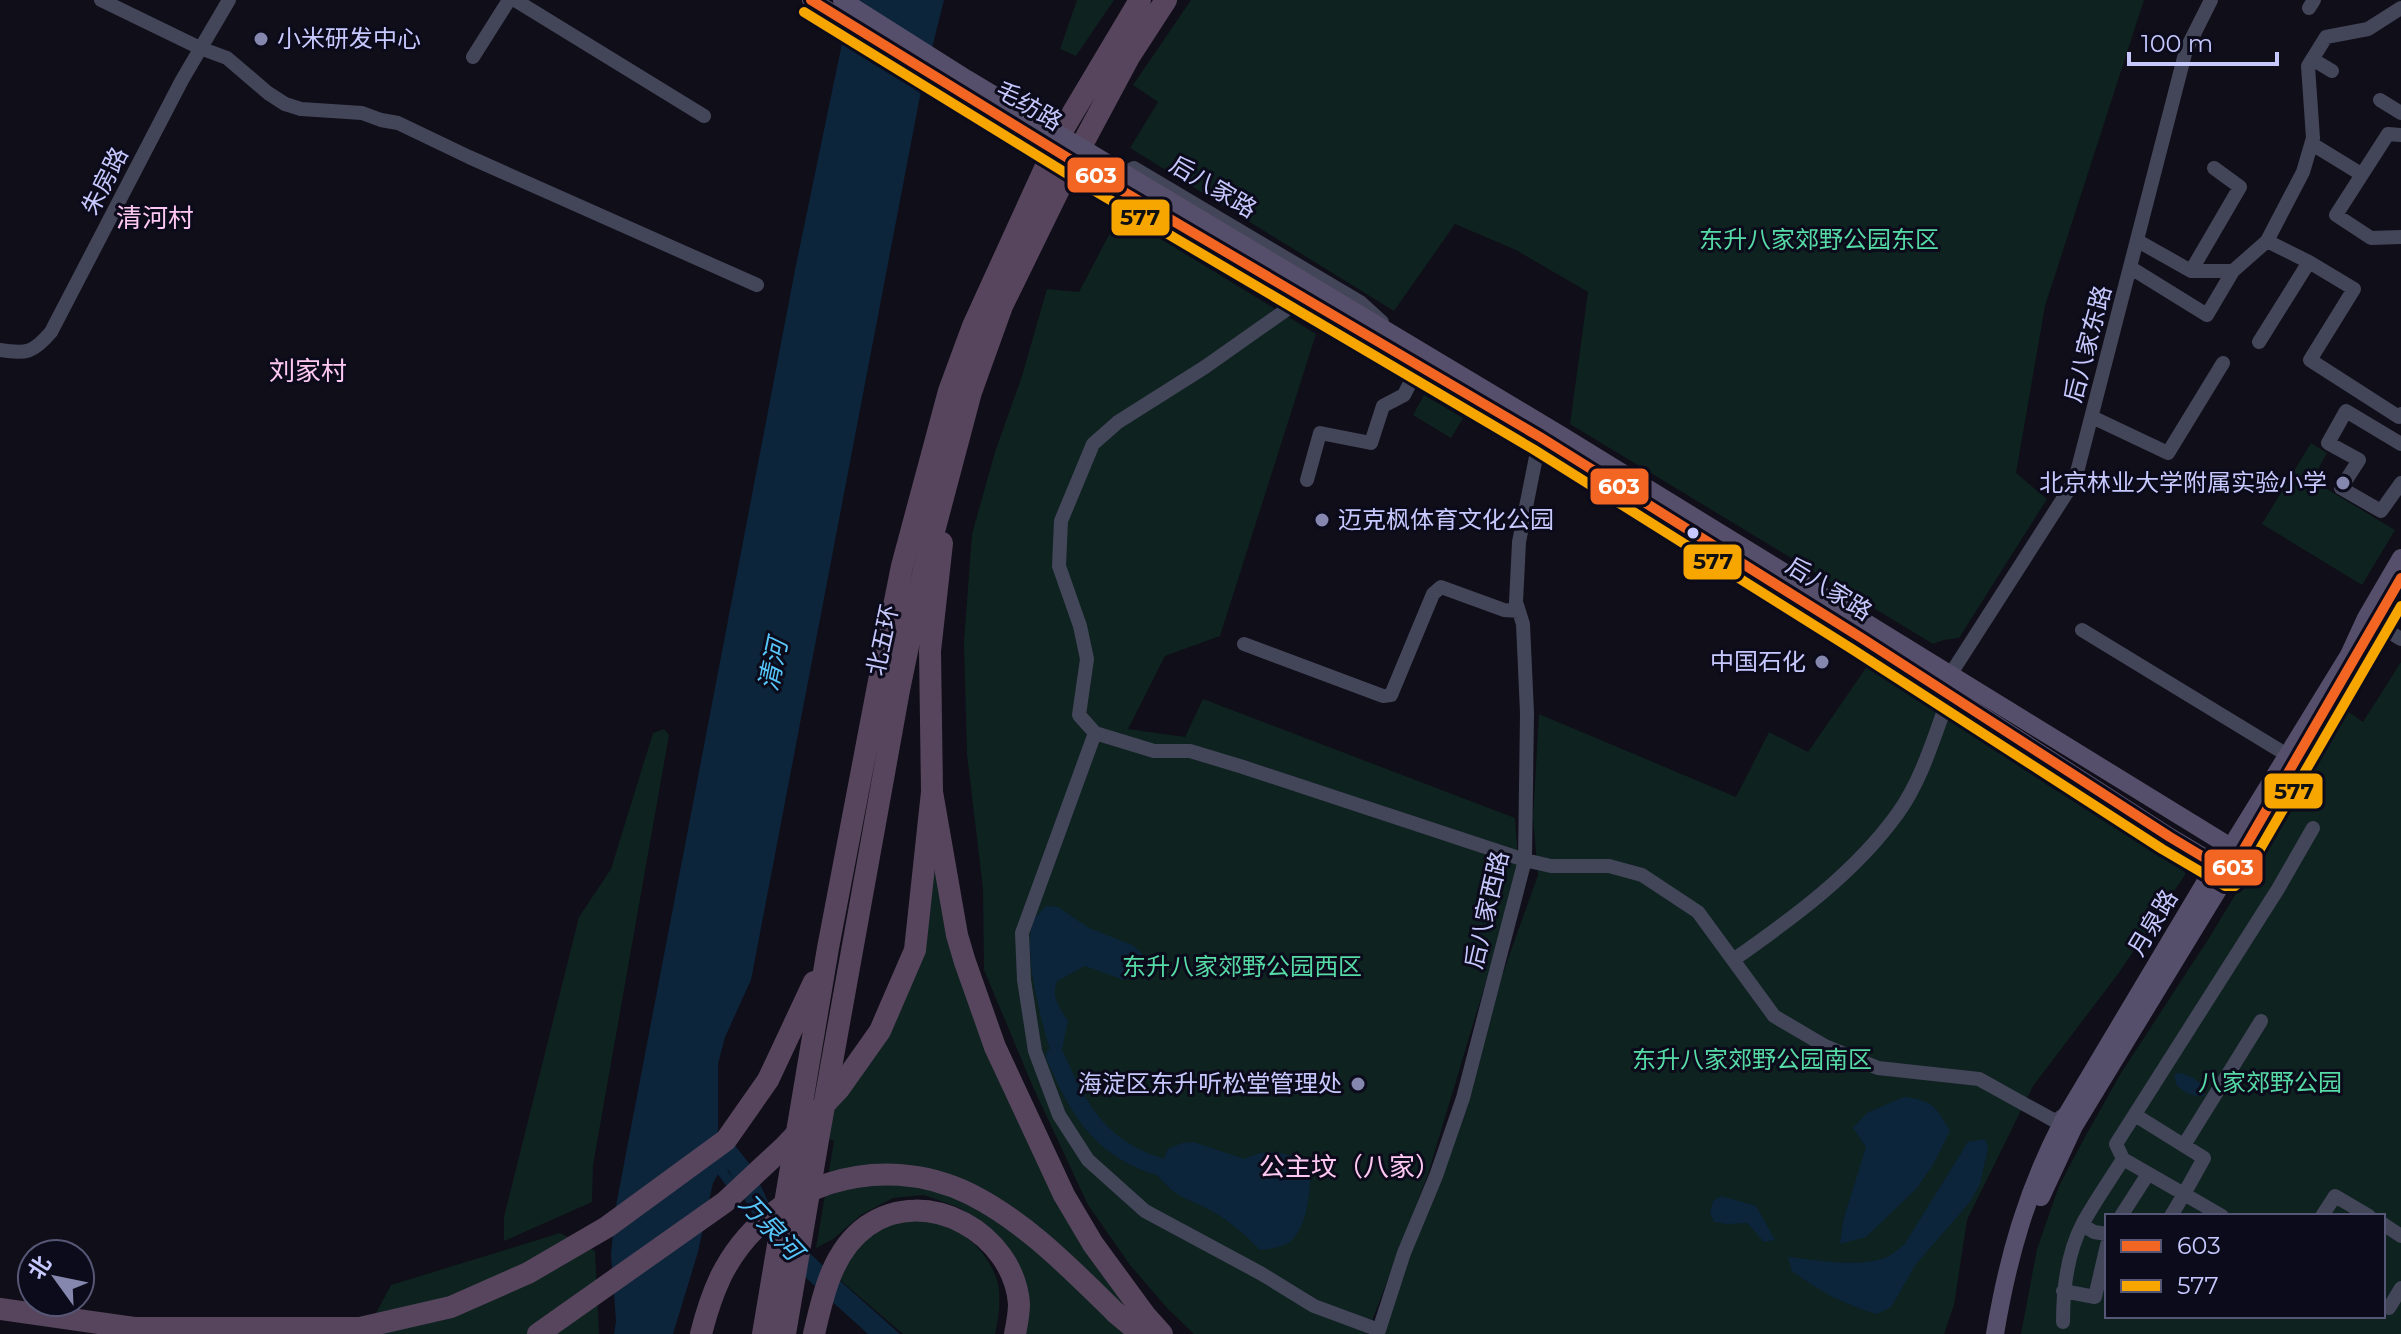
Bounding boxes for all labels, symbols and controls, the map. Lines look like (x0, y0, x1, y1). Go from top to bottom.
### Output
scale bar (2129, 16, 2277, 66)
place label: 小米研发中心 (277, 24, 421, 53)
text: 100 m (2141, 29, 2213, 58)
marker: 小米研发中心 (252, 30, 270, 48)
street label: 毛纺路 (991, 75, 1068, 137)
street label: 朱房路 (75, 142, 134, 219)
street label: 后八家路 (1165, 149, 1262, 224)
line badge: 603 (1066, 156, 1126, 194)
text: 603 (1075, 162, 1117, 189)
line badge: 577 (1110, 198, 1171, 237)
district label: 清河村 (116, 202, 194, 234)
text: 577 (1120, 204, 1160, 231)
park label: 东升八家郊野公园东区 (1699, 225, 1939, 254)
street label: 后八家东路 (2058, 282, 2117, 406)
district label: 刘家村 (269, 355, 347, 387)
line badge: 603 (1589, 467, 1650, 506)
place label: 北京林业大学附属实验小学 (2039, 468, 2327, 497)
text: 603 (1598, 473, 1640, 500)
marker: 北京林业大学附属实验小学 (2334, 474, 2352, 492)
place label: 迈克枫体育文化公园 (1338, 505, 1554, 534)
marker: 迈克枫体育文化公园 (1313, 511, 1331, 529)
unlabelled marker (1685, 525, 1701, 541)
line badge: 577 (1682, 543, 1743, 581)
text: 577 (1693, 548, 1733, 575)
street label: 后八家路 (1781, 551, 1878, 626)
street label: 北五环 (861, 602, 904, 678)
water label: 清河 (752, 631, 795, 694)
place label: 中国石化 (1710, 647, 1806, 676)
marker: 中国石化 (1813, 653, 1831, 671)
line badge: 577 (2263, 772, 2324, 810)
text: 577 (2274, 778, 2314, 805)
street label: 后八家西路 (1459, 848, 1514, 972)
line badge: 603 (2203, 848, 2264, 887)
text: 603 (2212, 854, 2254, 881)
street label: 月泉路 (2122, 884, 2184, 961)
park label: 东升八家郊野公园西区 (1122, 952, 1362, 981)
park label: 东升八家郊野公园南区 (1632, 1045, 1872, 1074)
park label: 八家郊野公园 (2198, 1068, 2342, 1097)
place label: 海淀区东升听松堂管理处 (1078, 1069, 1342, 1098)
marker: 海淀区东升听松堂管理处 (1349, 1075, 1367, 1093)
district label: 公主坟（八家） (1259, 1151, 1441, 1183)
water label: 万泉河 (733, 1188, 813, 1270)
legend (2105, 1214, 2385, 1318)
text: 603 (2177, 1231, 2221, 1260)
north arrow (16, 1238, 96, 1318)
text: 北 (22, 1251, 57, 1284)
text: 577 (2177, 1271, 2219, 1300)

